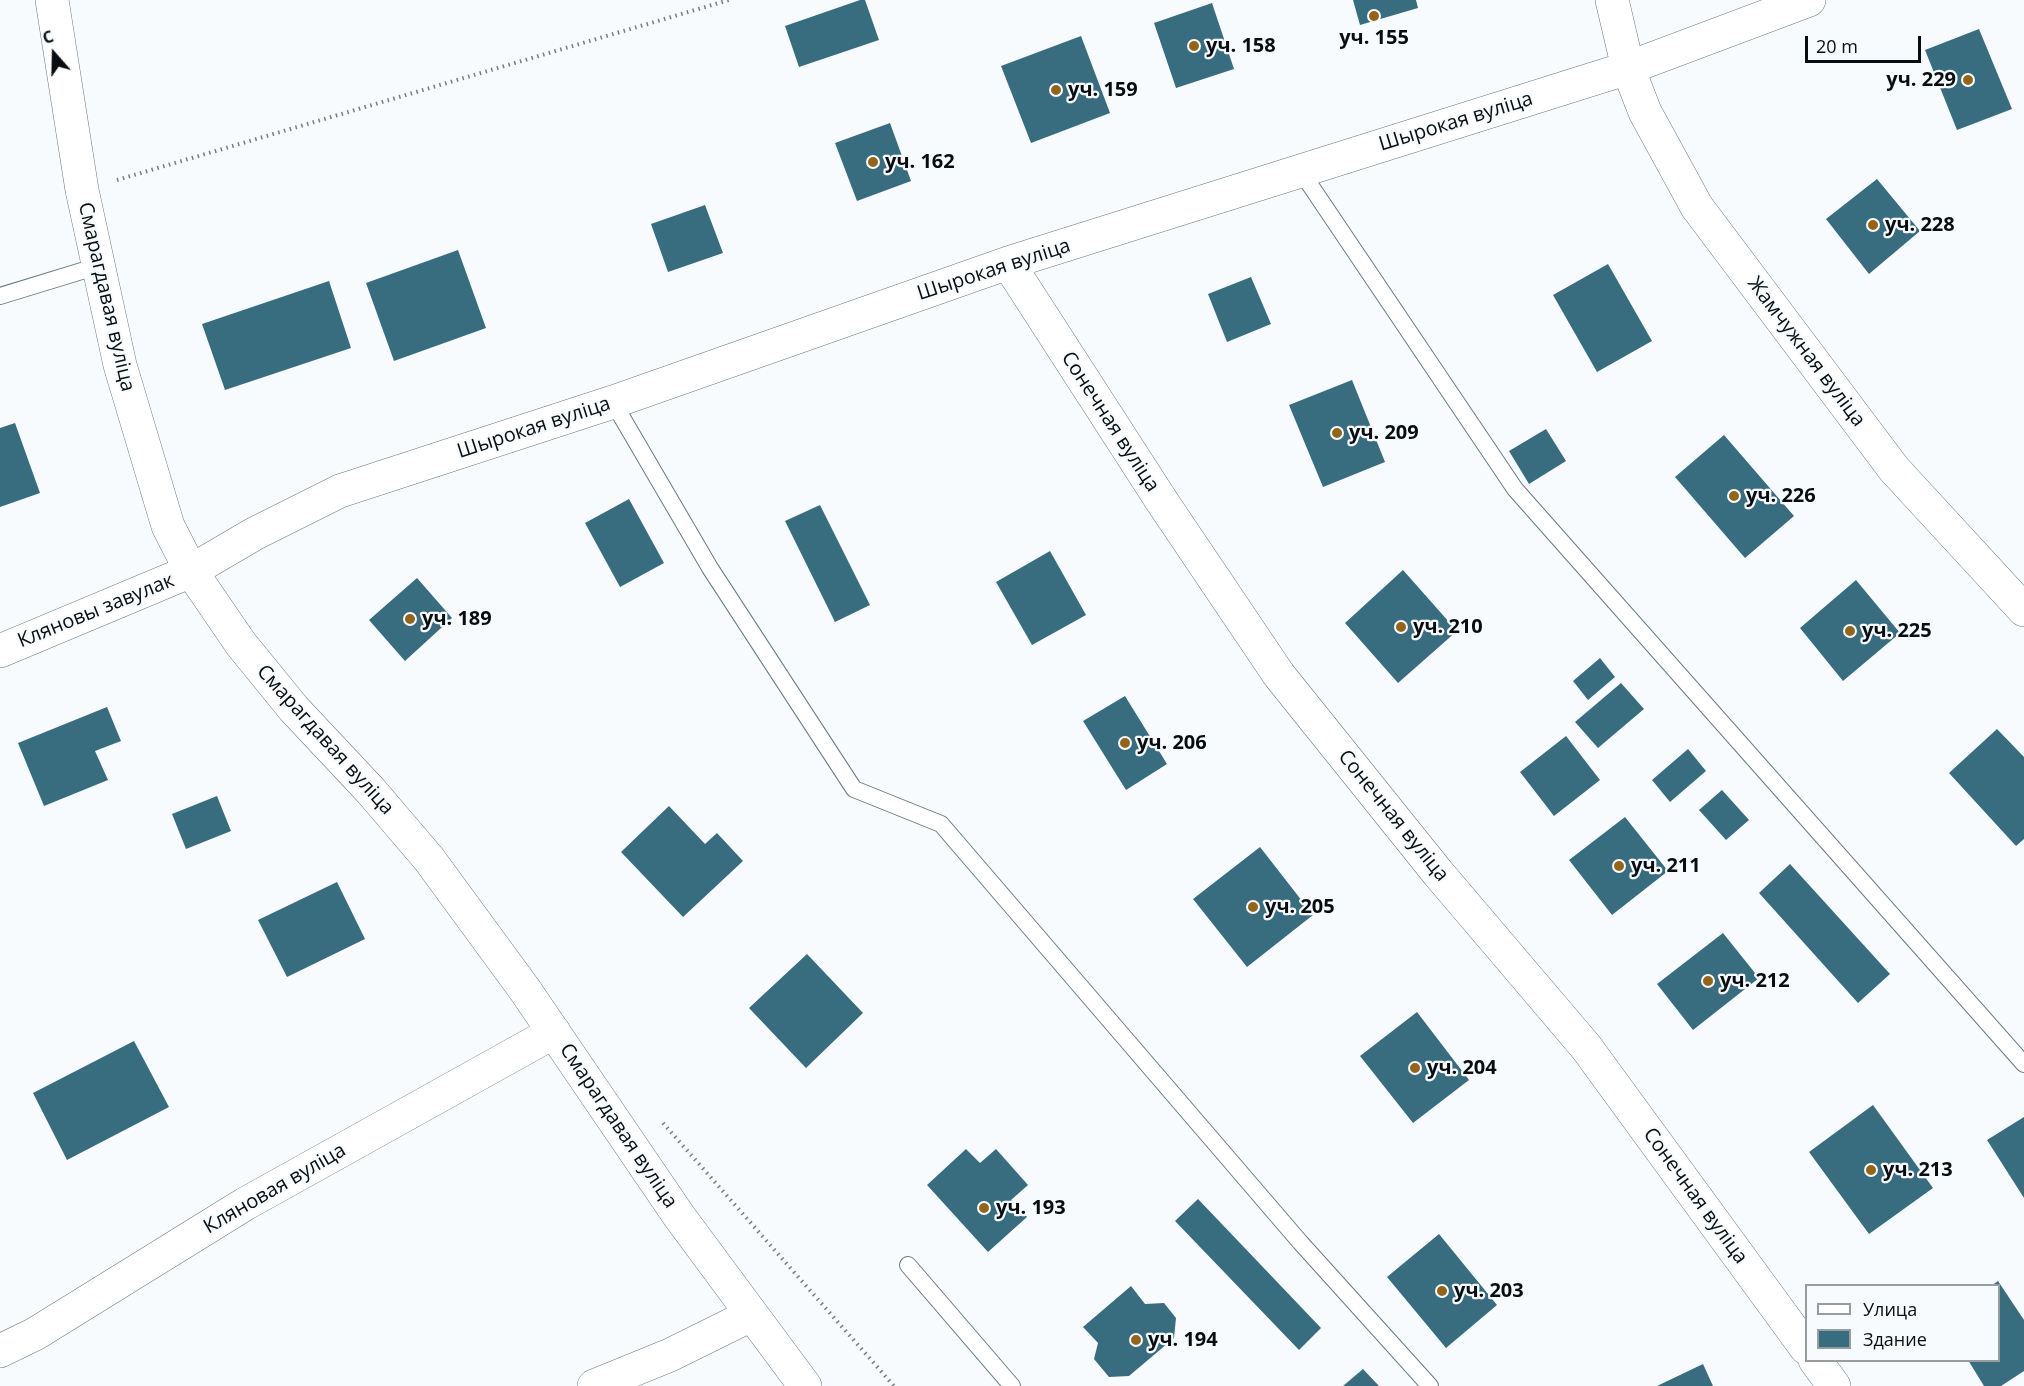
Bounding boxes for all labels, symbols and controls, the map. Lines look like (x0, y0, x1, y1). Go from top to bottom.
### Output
marker: уч. 155 (1367, 9, 1381, 23)
north arrow (24, 24, 84, 84)
scale bar (1808, 24, 1924, 62)
text: С (39, 25, 56, 49)
place label: уч. 155 (1339, 26, 1409, 50)
place label: уч. 158 (1206, 34, 1276, 58)
text: 20 m (1816, 34, 1858, 58)
marker: уч. 158 (1187, 39, 1201, 53)
place label: уч. 229 (1886, 68, 1956, 92)
marker: уч. 229 (1961, 73, 1975, 87)
place label: уч. 159 (1068, 78, 1138, 102)
marker: уч. 159 (1049, 83, 1063, 97)
street label: Шырокая вуліца (1376, 87, 1536, 157)
place label: уч. 162 (885, 150, 955, 174)
marker: уч. 162 (866, 155, 880, 169)
street label: Смарагдавая вуліца (73, 200, 139, 394)
place label: уч. 228 (1885, 213, 1955, 237)
marker: уч. 228 (1866, 218, 1880, 232)
street label: Шырокая вуліца (914, 234, 1074, 306)
street label: Жамчужная вуліца (1742, 272, 1870, 432)
street label: Сонечная вуліца (1056, 347, 1164, 497)
street label: Шырокая вуліца (454, 392, 614, 464)
place label: уч. 209 (1349, 421, 1419, 445)
marker: уч. 209 (1330, 426, 1344, 440)
place label: уч. 226 (1746, 484, 1816, 508)
marker: уч. 226 (1727, 489, 1741, 503)
street label: Кляновы завулак (14, 569, 178, 653)
place label: уч. 189 (422, 607, 492, 631)
marker: уч. 189 (403, 612, 417, 626)
place label: уч. 210 (1413, 615, 1483, 639)
place label: уч. 225 (1862, 619, 1932, 643)
marker: уч. 210 (1394, 620, 1408, 634)
marker: уч. 225 (1843, 624, 1857, 638)
street label: Смарагдавая вуліца (251, 660, 399, 820)
place label: уч. 206 (1137, 731, 1207, 755)
marker: уч. 206 (1118, 736, 1132, 750)
street label: Сонечная вуліца (1333, 745, 1453, 887)
place label: уч. 211 (1631, 854, 1701, 878)
marker: уч. 211 (1612, 859, 1626, 873)
place label: уч. 205 (1265, 895, 1335, 919)
marker: уч. 205 (1246, 900, 1260, 914)
place label: уч. 212 (1720, 969, 1790, 993)
marker: уч. 212 (1701, 974, 1715, 988)
street label: Смарагдавая вуліца (554, 1039, 682, 1213)
place label: уч. 204 (1427, 1056, 1497, 1080)
marker: уч. 204 (1408, 1061, 1422, 1075)
street label: Сонечная вуліца (1638, 1123, 1752, 1269)
street label: Кляновая вуліца (200, 1139, 350, 1239)
place label: уч. 213 (1883, 1158, 1953, 1182)
marker: уч. 213 (1864, 1163, 1878, 1177)
place label: уч. 193 (996, 1196, 1066, 1220)
marker: уч. 193 (977, 1201, 991, 1215)
place label: уч. 203 (1454, 1279, 1524, 1303)
marker: уч. 203 (1435, 1284, 1449, 1298)
legend (1805, 1284, 2000, 1362)
text: Улица (1863, 1297, 1917, 1321)
text: Здание (1863, 1327, 1927, 1351)
place label: уч. 194 (1148, 1328, 1218, 1352)
marker: уч. 194 (1129, 1333, 1143, 1347)

